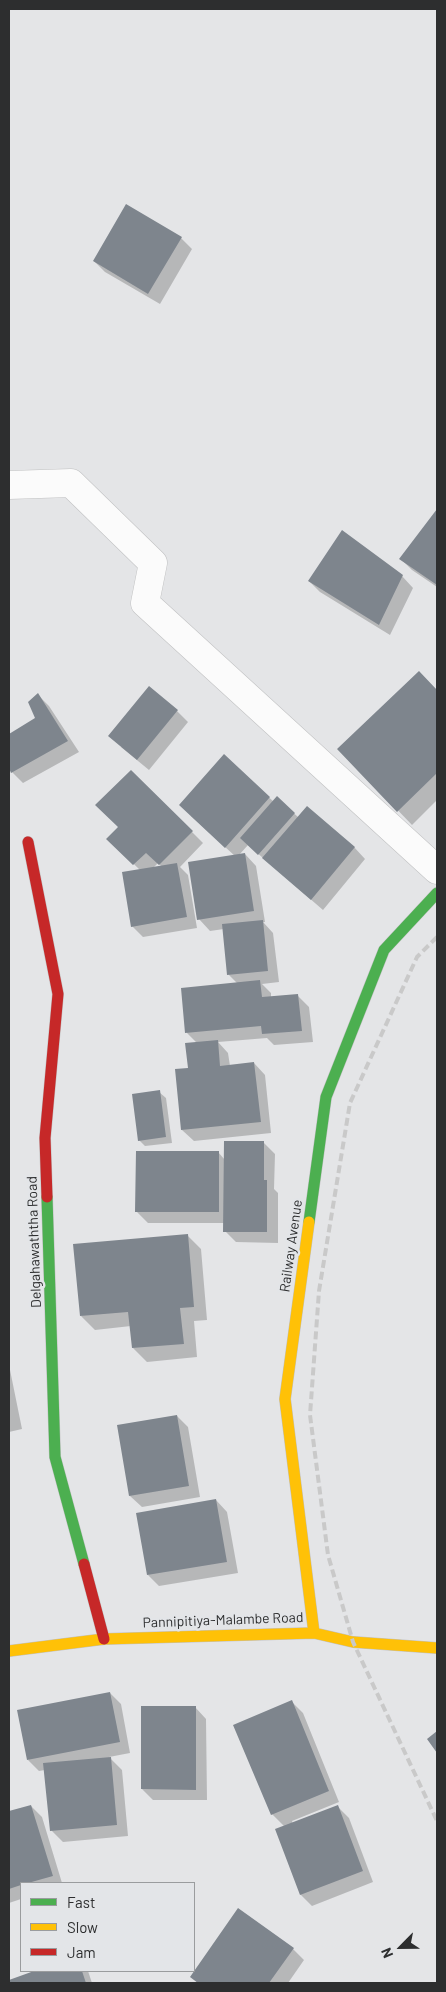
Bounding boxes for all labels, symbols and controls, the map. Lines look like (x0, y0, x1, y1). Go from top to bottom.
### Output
street label: Delgahawaththa Road (23, 1176, 45, 1308)
street label: Railway Avenue (276, 1199, 306, 1293)
street label: Pannipitiya-Malambe Road (142, 1609, 304, 1631)
legend (20, 1882, 195, 1972)
text: Fast (67, 1893, 95, 1911)
text: Slow (67, 1918, 98, 1936)
north arrow (376, 1922, 426, 1972)
text: Jam (67, 1943, 96, 1961)
text: N (377, 1945, 396, 1961)

